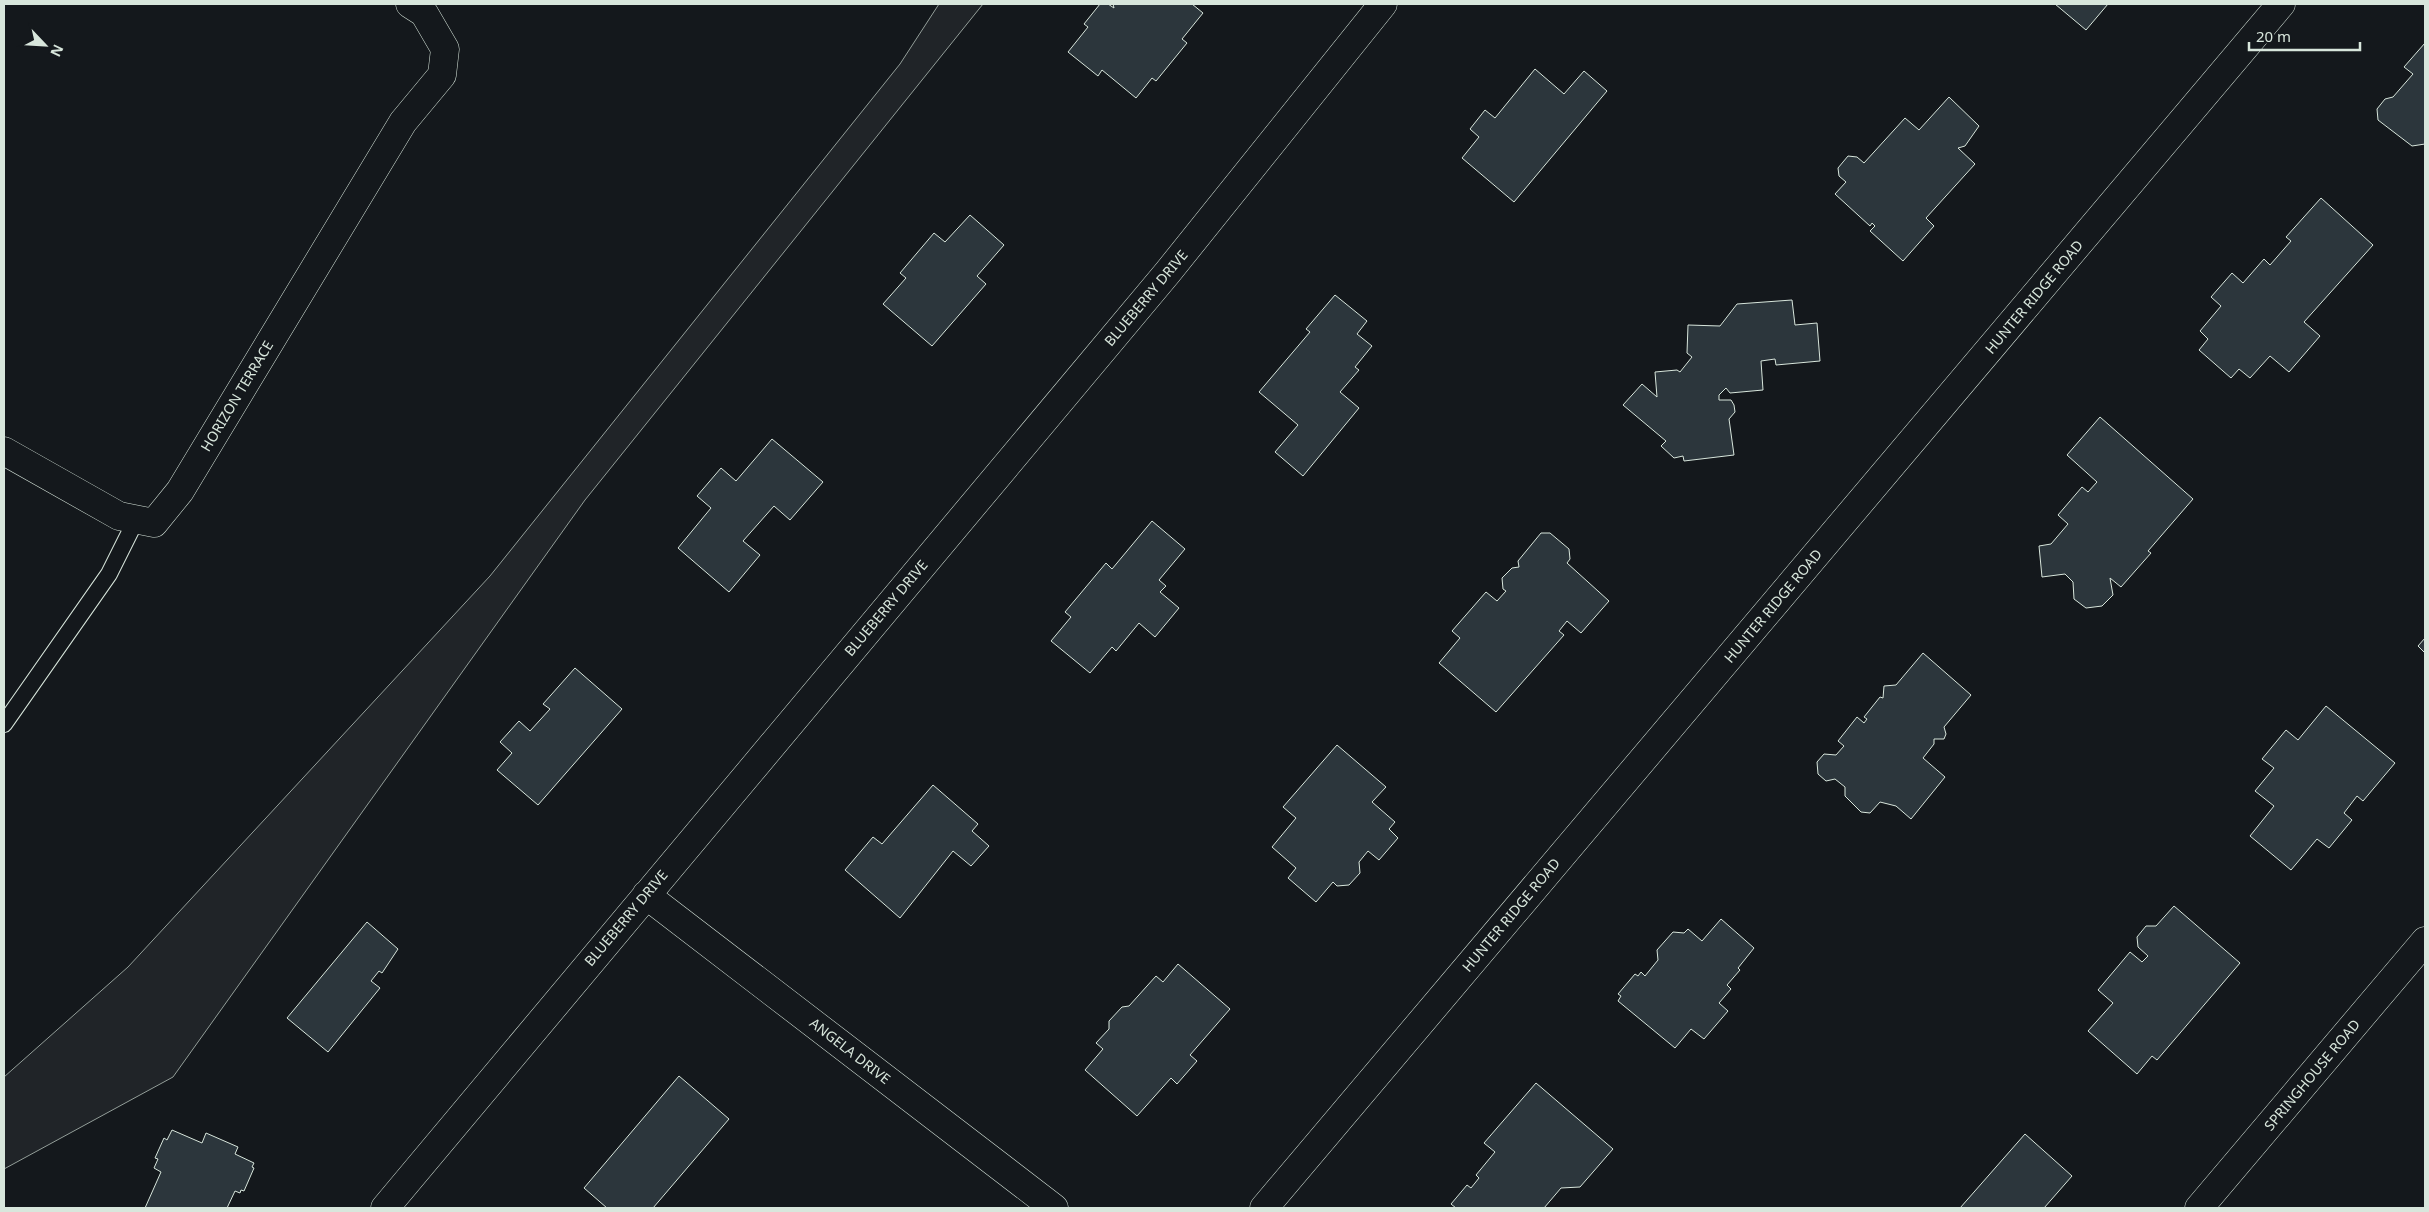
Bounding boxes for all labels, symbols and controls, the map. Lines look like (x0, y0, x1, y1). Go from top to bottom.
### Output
north arrow (20, 20, 70, 70)
scale bar (2249, 20, 2360, 52)
text: 20 m (2256, 26, 2291, 46)
text: N (46, 42, 68, 60)
street label: HUNTER RIDGE ROAD (1980, 236, 2087, 358)
street label: BLUEBERRY DRIVE (1100, 246, 1191, 350)
street label: HORIZON TERRACE (196, 337, 277, 455)
street label: HUNTER RIDGE ROAD (1719, 545, 1826, 667)
street label: BLUEBERRY DRIVE (840, 556, 931, 660)
street label: HUNTER RIDGE ROAD (1457, 854, 1564, 976)
street label: BLUEBERRY DRIVE (580, 866, 671, 970)
street label: ANGELA DRIVE (806, 1013, 895, 1088)
street label: SPRINGHOUSE ROAD (2259, 1015, 2364, 1134)

